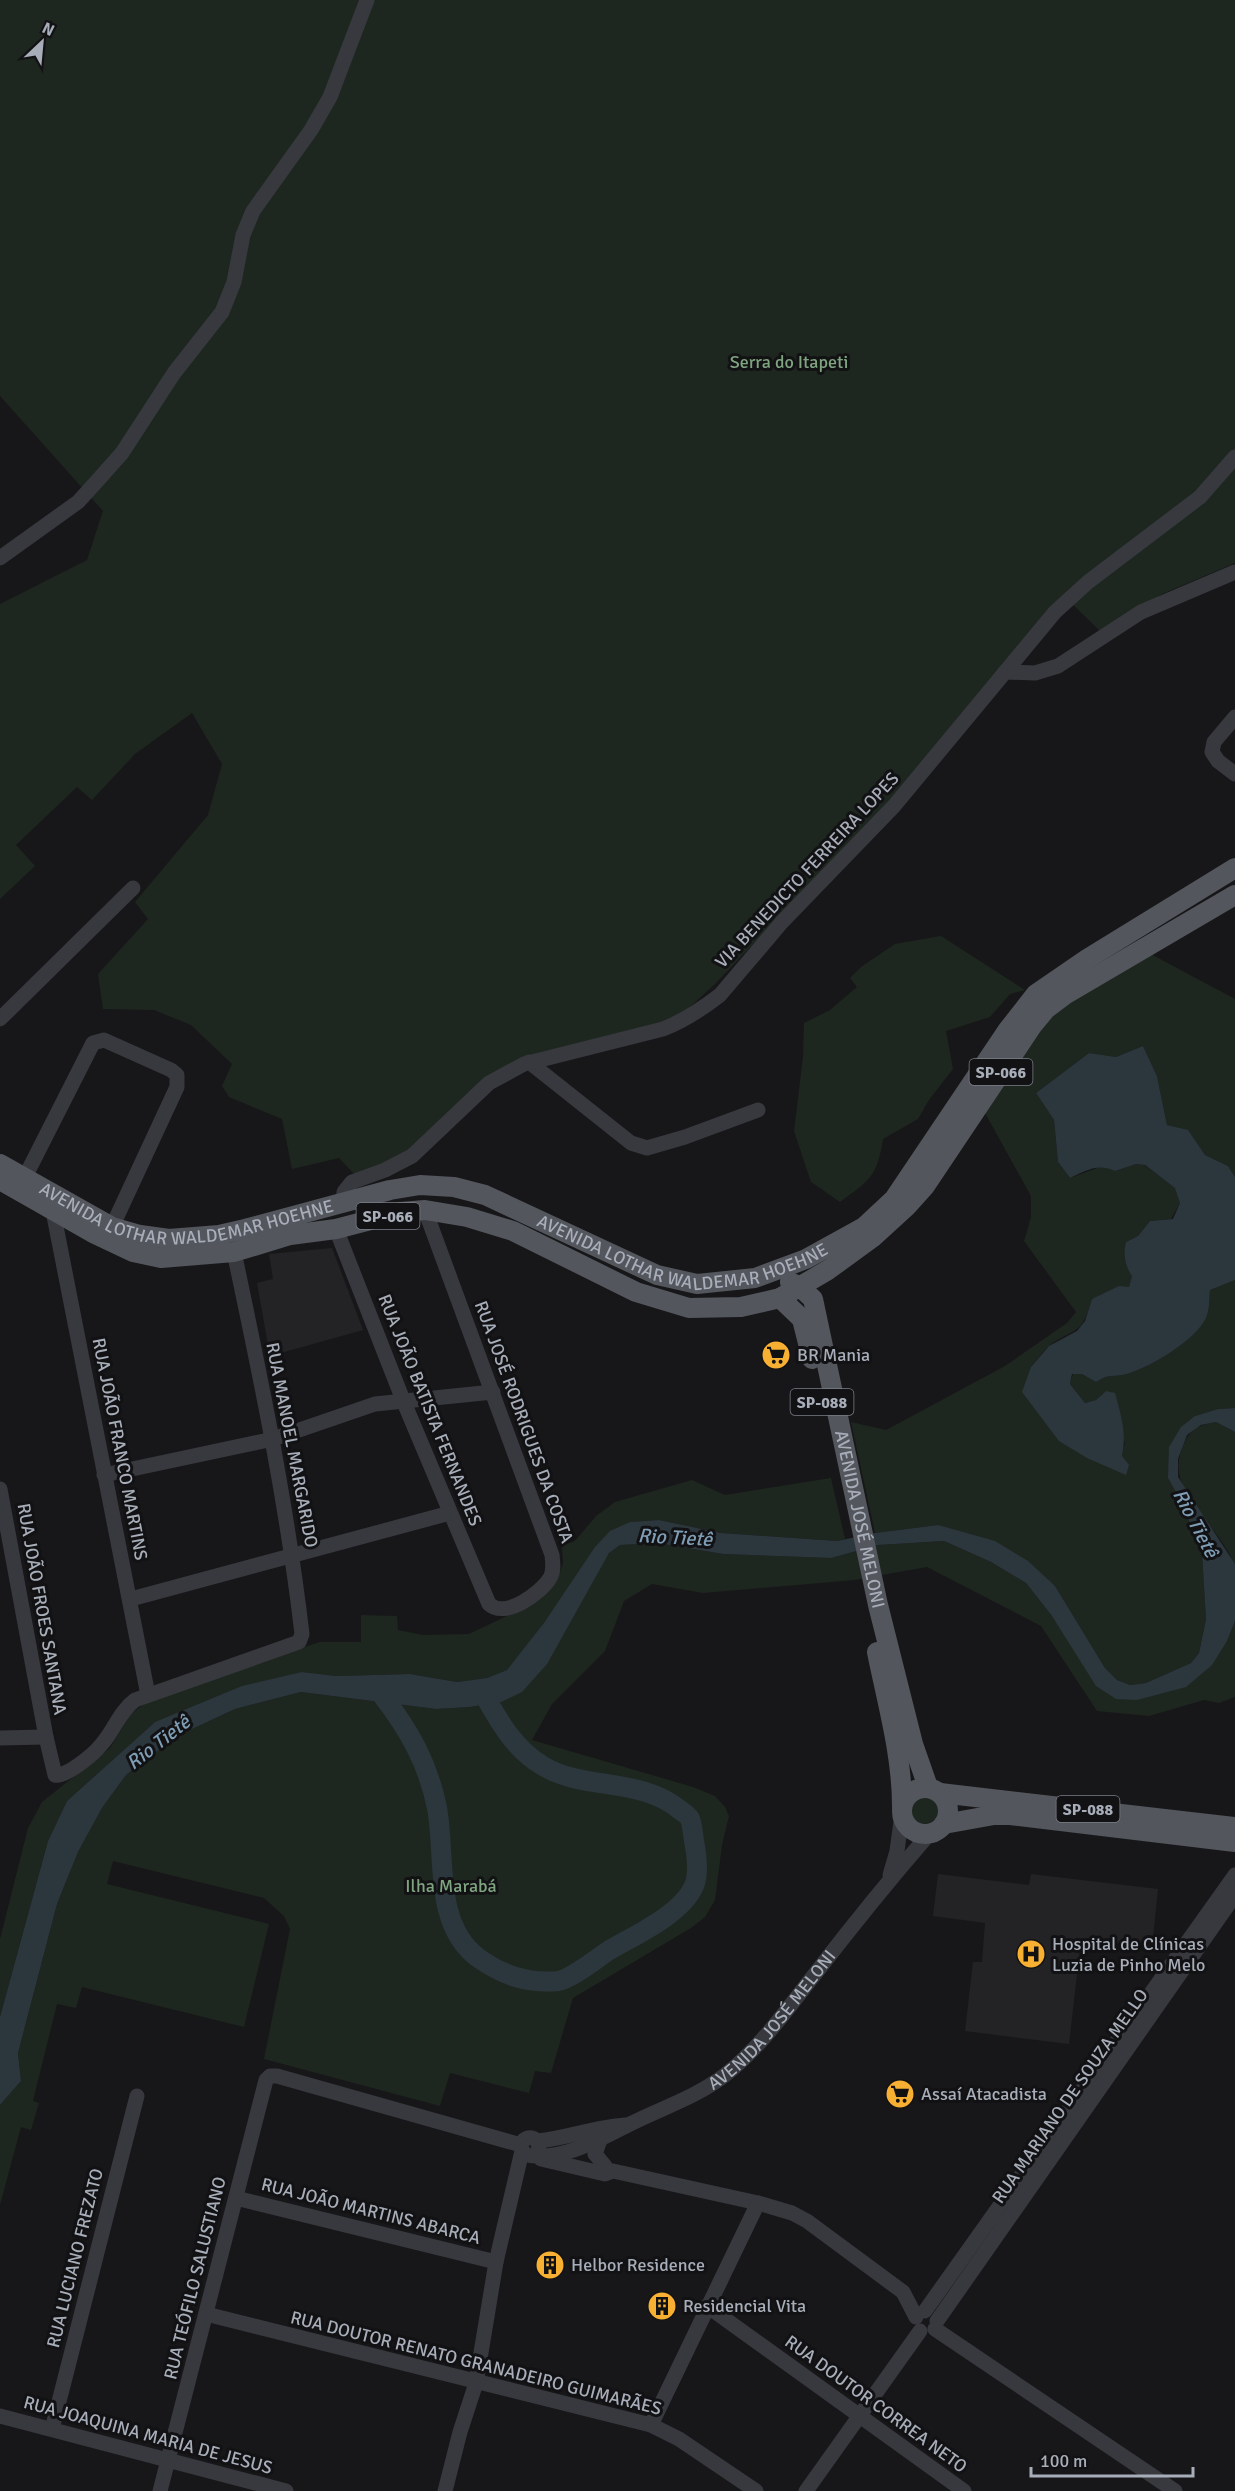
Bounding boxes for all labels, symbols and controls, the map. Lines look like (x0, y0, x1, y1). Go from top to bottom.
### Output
north arrow (12, 12, 72, 72)
text: N (39, 18, 58, 41)
park label: Serra do Itapeti (730, 351, 848, 373)
street label: VIA BENEDICTO FERREIRA LOPES (710, 768, 904, 972)
road number: SP-066 (970, 1059, 1032, 1085)
street label: AVENIDA LOTHAR WALDEMAR HOEHNE (36, 1178, 336, 1250)
road number: SP-066 (356, 1203, 420, 1229)
street label: AVENIDA LOTHAR WALDEMAR HOEHNE (534, 1210, 832, 1295)
street label: RUA JOÃO BATISTA FERNANDES (373, 1291, 487, 1529)
street label: RUA JOSÉ RODRIGUES DA COSTA (470, 1298, 578, 1546)
street label: RUA JOÃO FRANCO MARTINS (88, 1336, 152, 1562)
supermarket icon: BR Mania (760, 1339, 792, 1371)
street label: RUA MANOEL MARGARIDO (261, 1341, 323, 1549)
place label: BR Mania (797, 1344, 870, 1366)
road number: SP-088 (790, 1389, 854, 1415)
street label: AVENIDA JOSÉ MELONI (830, 1428, 889, 1611)
water label: Rio Tietê (1167, 1485, 1225, 1563)
street label: RUA JOÃO FROES SANTANA (13, 1501, 71, 1717)
water label: Rio Tietê (637, 1523, 714, 1552)
water label: Rio Tietê (121, 1709, 196, 1775)
road number: SP-088 (1056, 1796, 1120, 1822)
park label: Ilha Marabá (405, 1875, 497, 1897)
place label: Hospital de Clínicas Luzia de Pinho Melo (1052, 1933, 1205, 1976)
hospital icon: Hospital de Clínicas Luzia de Pinho Melo (1015, 1938, 1047, 1970)
street label: AVENIDA JOSÉ MELONI (704, 1946, 840, 2095)
street label: RUA MARIANO DE SOUZA MELLO (987, 1984, 1153, 2208)
supermarket icon: Assaí Atacadista (884, 2078, 916, 2110)
place label: Assaí Atacadista (921, 2083, 1047, 2105)
street label: RUA LUCIANO FREZATO (42, 2166, 108, 2350)
street label: RUA JOÃO MARTINS ABARCA (259, 2173, 483, 2249)
street label: RUA TEÓFILO SALUSTIANO (159, 2174, 231, 2382)
building icon: Helbor Residence (534, 2249, 566, 2281)
place label: Helbor Residence (571, 2254, 705, 2276)
building icon: Residencial Vita (646, 2290, 678, 2322)
place label: Residencial Vita (683, 2295, 806, 2317)
street label: RUA DOUTOR RENATO GRANADEIRO GUIMARÃES (288, 2306, 664, 2420)
street label: RUA DOUTOR CORREA NETO (781, 2331, 971, 2477)
street label: RUA JOAQUINA MARIA DE JESUS (21, 2391, 275, 2479)
scale bar (1031, 2440, 1193, 2478)
text: 100 m (1040, 2450, 1087, 2472)

